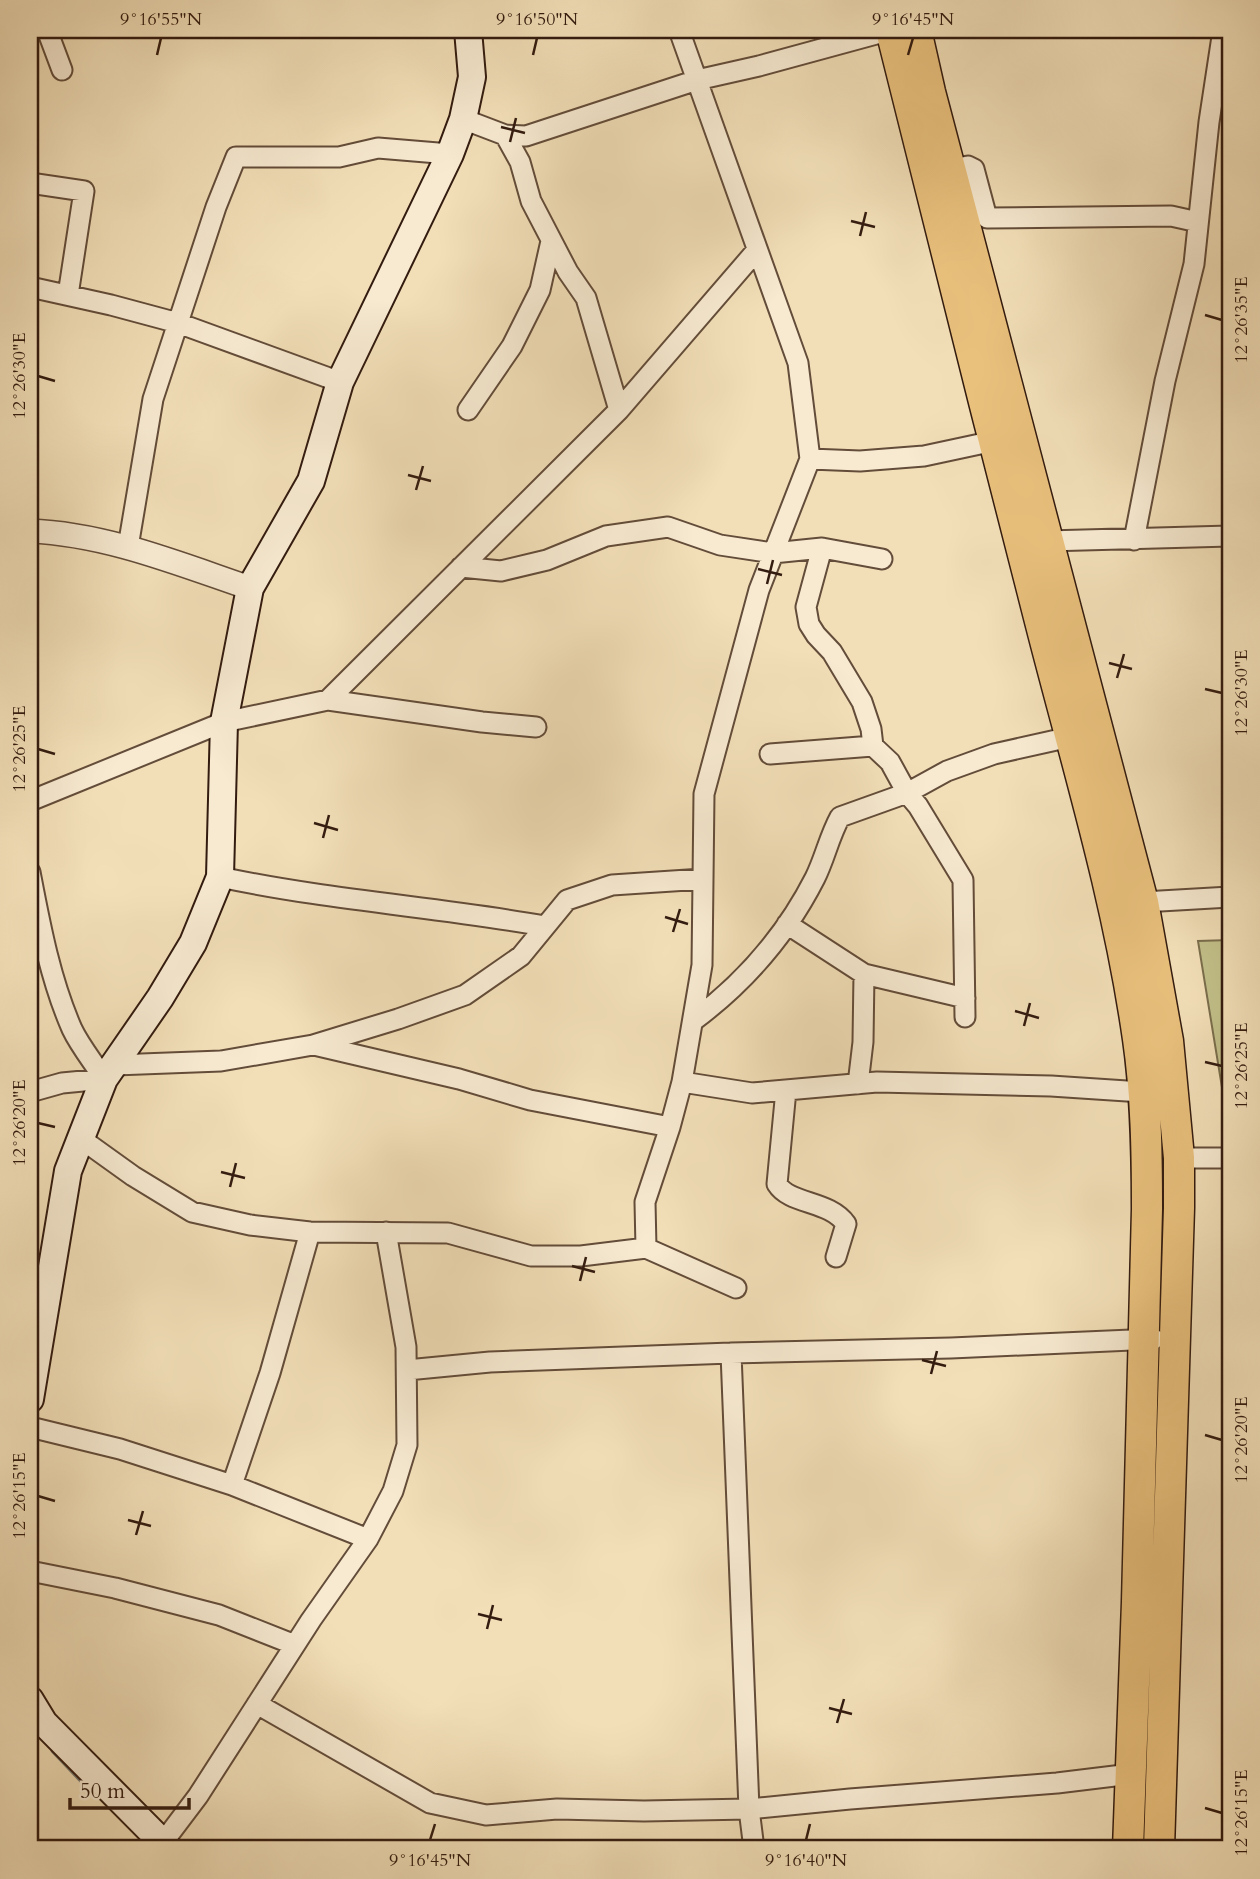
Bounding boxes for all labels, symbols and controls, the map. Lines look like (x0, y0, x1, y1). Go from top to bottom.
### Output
text: 9°16'55"N (120, 7, 203, 32)
text: 9°16'50"N (496, 7, 579, 32)
text: 9°16'45"N (872, 7, 955, 32)
text: 12°26'35"E (1229, 276, 1254, 364)
text: 12°26'30"E (7, 332, 32, 420)
text: 12°26'30"E (1229, 649, 1254, 737)
text: 12°26'25"E (7, 705, 32, 793)
text: 12°26'25"E (1229, 1022, 1254, 1110)
text: 12°26'20"E (7, 1079, 32, 1167)
text: 12°26'20"E (1229, 1396, 1254, 1484)
text: 12°26'15"E (7, 1452, 32, 1540)
scale bar (70, 1767, 189, 1811)
text: 12°26'15"E (1229, 1769, 1254, 1857)
text: 50 m (80, 1777, 125, 1806)
text: 9°16'45"N (389, 1848, 472, 1873)
text: 9°16'40"N (765, 1848, 848, 1873)

